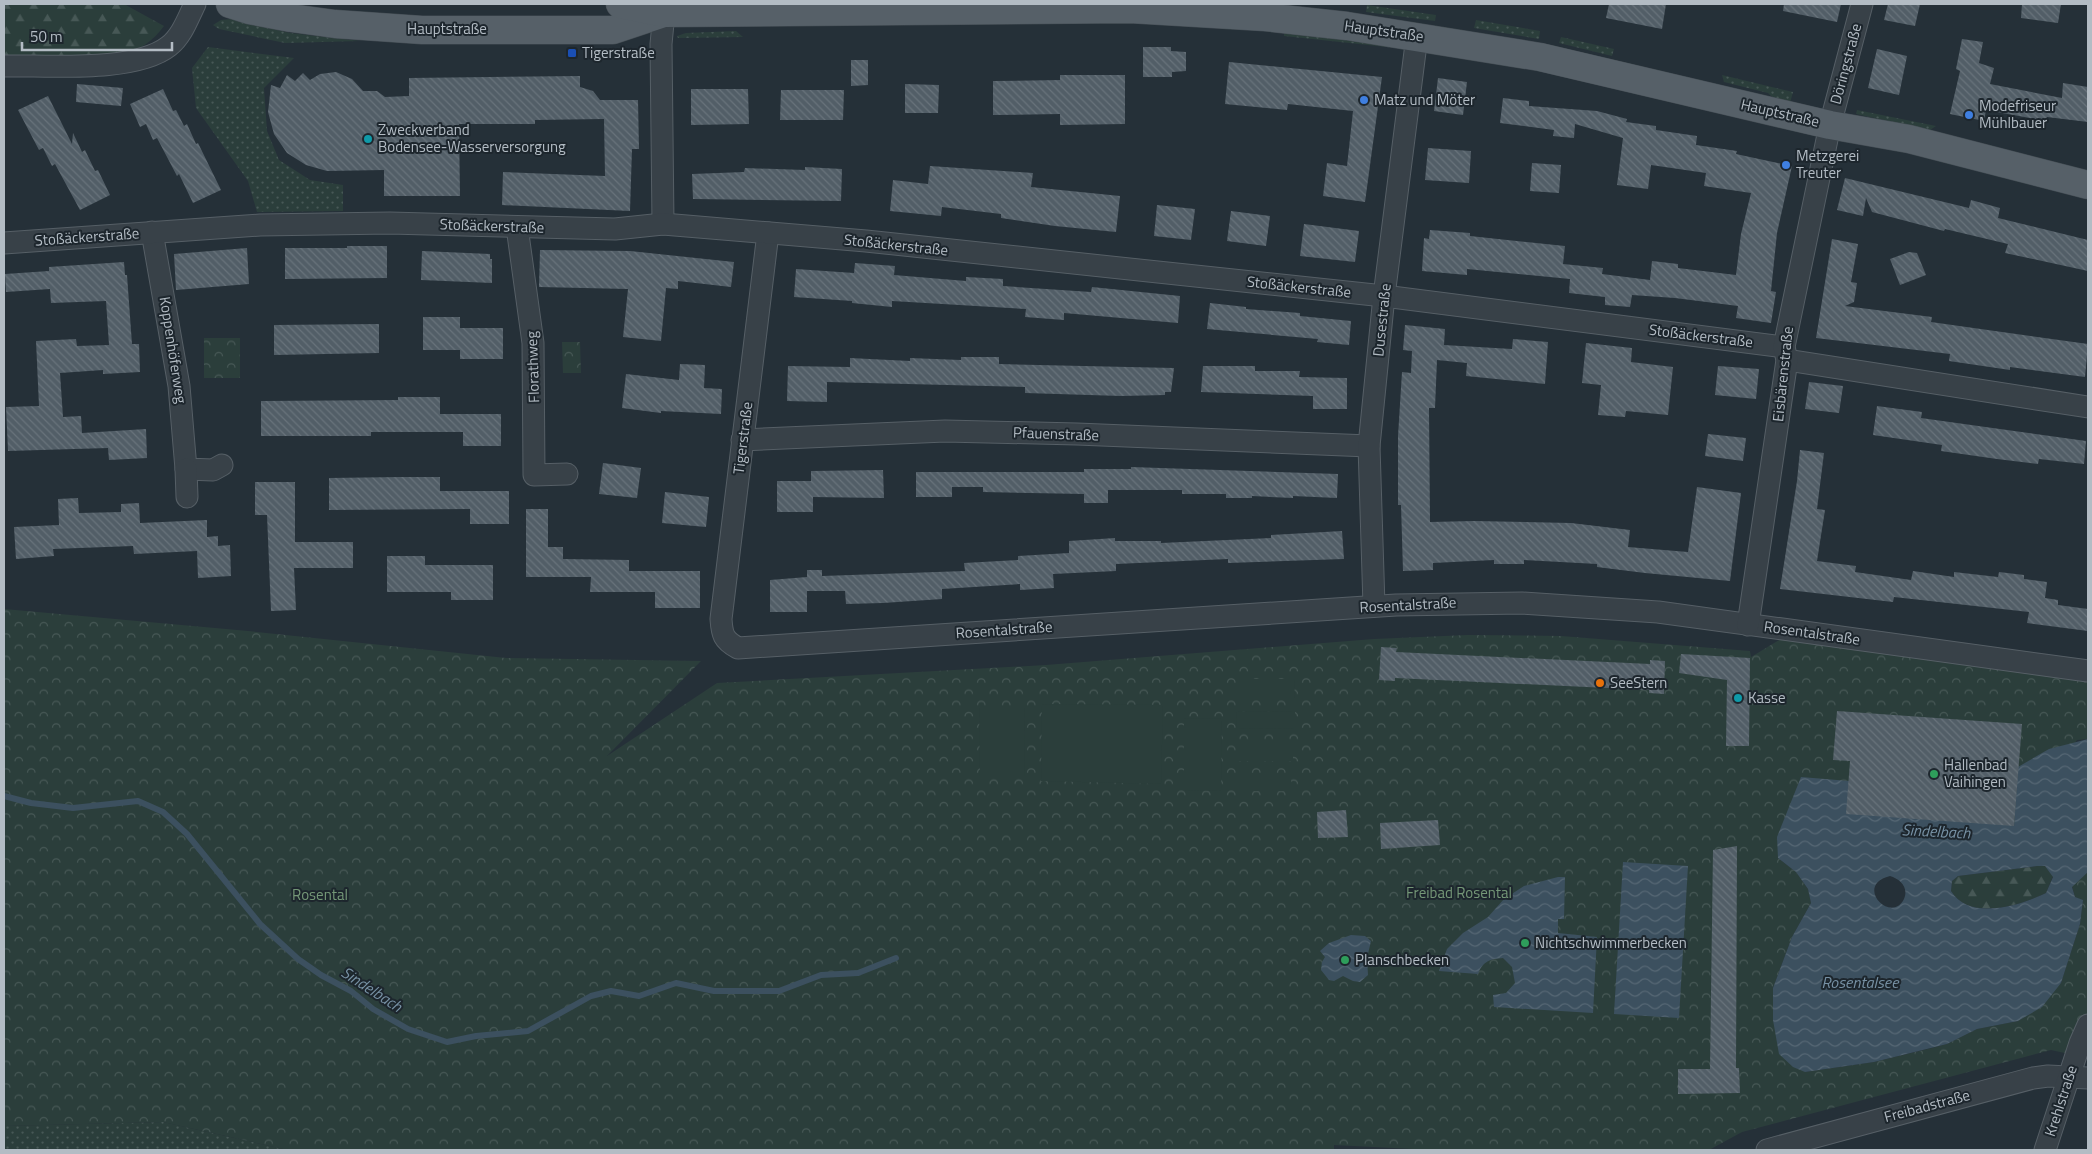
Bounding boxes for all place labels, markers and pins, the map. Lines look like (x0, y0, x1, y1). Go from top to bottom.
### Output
place label: Tigerstraße (582, 41, 655, 64)
marker: Tigerstraße (566, 47, 578, 59)
place label: Matz und Möter (1374, 88, 1475, 111)
marker: Matz und Möter (1358, 94, 1370, 106)
place label: Modefriseur Mühlbauer (1979, 94, 2056, 134)
marker: Modefriseur Mühlbauer (1963, 109, 1975, 121)
place label: Zweckverband Bodensee-Wasserversorgung (378, 118, 566, 158)
marker: Zweckverband Bodensee-Wasserversorgung (362, 133, 374, 145)
place label: Metzgerei Treuter (1796, 144, 1859, 184)
marker: Metzgerei Treuter (1780, 159, 1792, 171)
place label: SeeStern (1610, 671, 1667, 694)
marker: SeeStern (1594, 677, 1606, 689)
place label: Kasse (1748, 686, 1786, 709)
marker: Kasse (1732, 692, 1744, 704)
place label: Hallenbad Vaihingen (1944, 753, 2008, 793)
marker: Hallenbad Vaihingen (1928, 768, 1940, 780)
place label: Nichtschwimmerbecken (1535, 931, 1687, 954)
marker: Nichtschwimmerbecken (1519, 937, 1531, 949)
place label: Planschbecken (1355, 948, 1449, 971)
marker: Planschbecken (1339, 954, 1351, 966)

